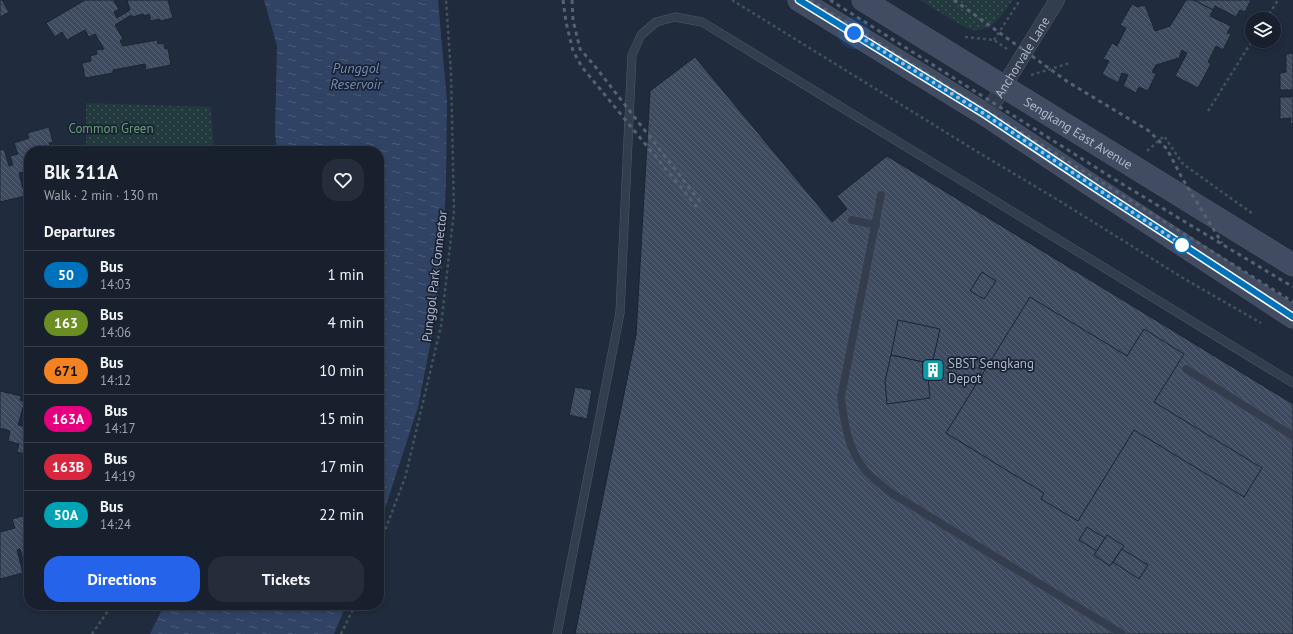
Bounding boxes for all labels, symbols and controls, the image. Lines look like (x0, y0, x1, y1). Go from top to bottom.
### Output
map controls (1245, 12, 1281, 48)
button: layers (1245, 12, 1281, 48)
street label: Anchorvale Lane (991, 14, 1054, 101)
your location (844, 23, 864, 43)
water label: Punggol Reservoir (330, 59, 383, 93)
street label: Sengkang East Avenue (1020, 93, 1136, 173)
park label: Common Green (68, 120, 154, 137)
button: heart (322, 159, 364, 201)
text: Blk 311A (44, 160, 118, 184)
text: Walk · 2 min · 130 m (44, 187, 158, 204)
street label: Punggol Park Connector (418, 209, 451, 343)
text: Departures (44, 222, 115, 241)
unlabelled marker (1173, 236, 1191, 254)
text: Bus (100, 257, 123, 276)
text: 1 min (327, 265, 364, 284)
text: 50 (58, 266, 74, 284)
text: 14:03 (100, 276, 131, 293)
text: Bus (100, 305, 123, 324)
text: 4 min (327, 313, 364, 332)
text: 163 (54, 314, 78, 332)
text: 14:06 (100, 324, 131, 341)
text: Bus (100, 353, 123, 372)
place label: SBST Sengkang Depot (948, 355, 1034, 387)
building icon: SBST Sengkang Depot (920, 357, 946, 383)
text: 10 min (319, 361, 364, 380)
text: 671 (54, 362, 78, 380)
text: 14:12 (100, 372, 131, 389)
text: Bus (104, 401, 128, 420)
text: 15 min (319, 409, 364, 428)
text: 163A (52, 410, 84, 428)
text: 14:17 (104, 420, 135, 437)
text: Bus (104, 449, 127, 468)
text: 17 min (320, 457, 364, 476)
text: 163B (52, 458, 84, 476)
text: 14:19 (104, 468, 135, 485)
text: Bus (100, 497, 123, 516)
text: 22 min (319, 505, 364, 524)
text: 50A (54, 506, 78, 524)
text: 14:24 (100, 516, 131, 533)
button: Directions (44, 556, 200, 602)
button: Tickets (208, 556, 364, 602)

